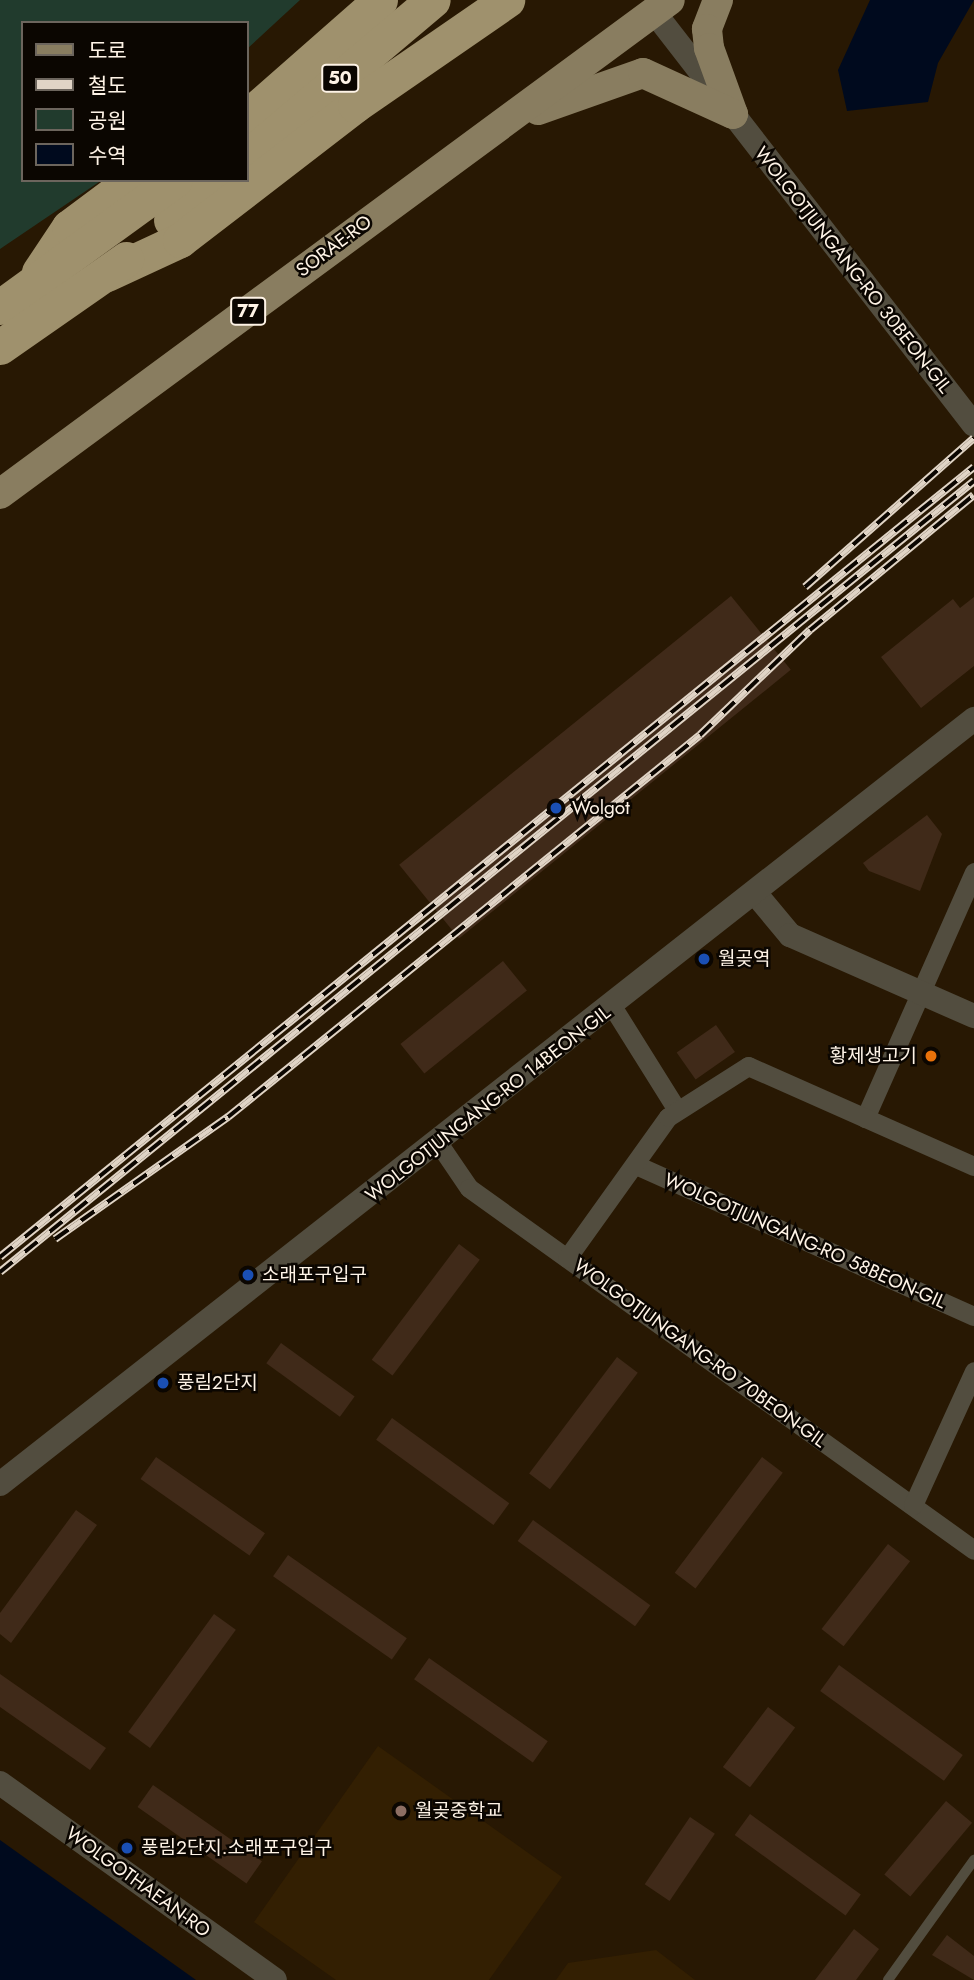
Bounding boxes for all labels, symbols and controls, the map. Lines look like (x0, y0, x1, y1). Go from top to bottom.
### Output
legend (21, 21, 248, 182)
text: 도로 (88, 36, 127, 66)
road number: 50 (321, 64, 359, 92)
text: 철도 (88, 71, 127, 101)
text: 공원 (88, 106, 127, 136)
text: 수역 (88, 141, 127, 171)
street label: WOLGOTJUNGANG-RO 30BEON-GIL (750, 142, 956, 398)
street label: SORAE-RO (292, 210, 376, 282)
road number: 77 (229, 296, 267, 326)
place label: Wolgot (572, 797, 630, 819)
marker: Wolgot (546, 798, 566, 818)
place label: 월곶역 (718, 948, 770, 970)
marker: 월곶역 (696, 951, 712, 967)
street label: WOLGOTJUNGANG-RO 14BEON-GIL (361, 1001, 615, 1207)
place label: 황제생고기 (830, 1045, 917, 1067)
marker: 황제생고기 (923, 1048, 939, 1064)
street label: WOLGOTJUNGANG-RO 58BEON-GIL (661, 1168, 949, 1314)
street label: WOLGOTJUNGANG-RO 70BEON-GIL (569, 1254, 831, 1452)
place label: 소래포구입구 (262, 1264, 367, 1286)
marker: 소래포구입구 (240, 1267, 256, 1283)
place label: 풍림2단지 (177, 1372, 258, 1394)
marker: 풍림2단지 (155, 1375, 171, 1391)
place label: 월곶중학교 (415, 1800, 502, 1822)
marker: 월곶중학교 (393, 1803, 409, 1819)
street label: WOLGOTHAEAN-RO (61, 1822, 215, 1942)
place label: 풍림2단지.소래포구입구 (141, 1837, 332, 1859)
marker: 풍림2단지.소래포구입구 (119, 1840, 135, 1856)

